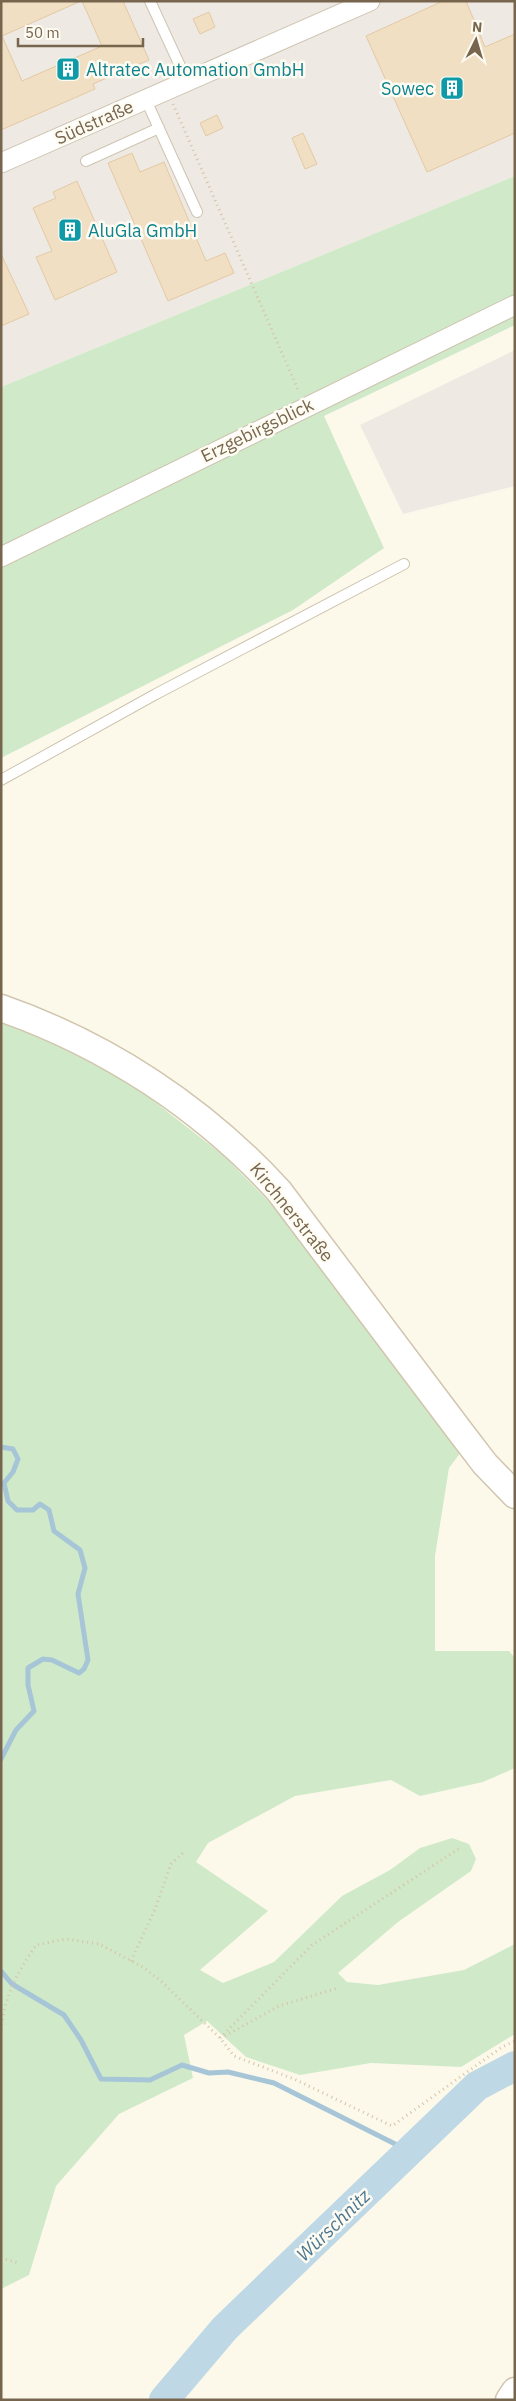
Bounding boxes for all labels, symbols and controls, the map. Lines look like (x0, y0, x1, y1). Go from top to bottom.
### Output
scale bar (18, 15, 142, 47)
north arrow (451, 15, 501, 65)
text: N (471, 18, 483, 36)
text: 50 m (25, 23, 60, 42)
building icon: Altratec Automation GmbH (55, 56, 81, 82)
place label: Altratec Automation GmbH (86, 58, 304, 81)
building icon: Sowec (439, 75, 465, 101)
place label: Sowec (381, 77, 434, 100)
street label: Südstraße (51, 94, 137, 150)
building icon: AluGla GmbH (57, 217, 83, 243)
place label: AluGla GmbH (88, 219, 197, 242)
street label: Erzgebirgsblick (197, 393, 318, 467)
street label: Kirchnerstraße (245, 1158, 339, 1266)
water label: Würschnitz (291, 2184, 375, 2266)

